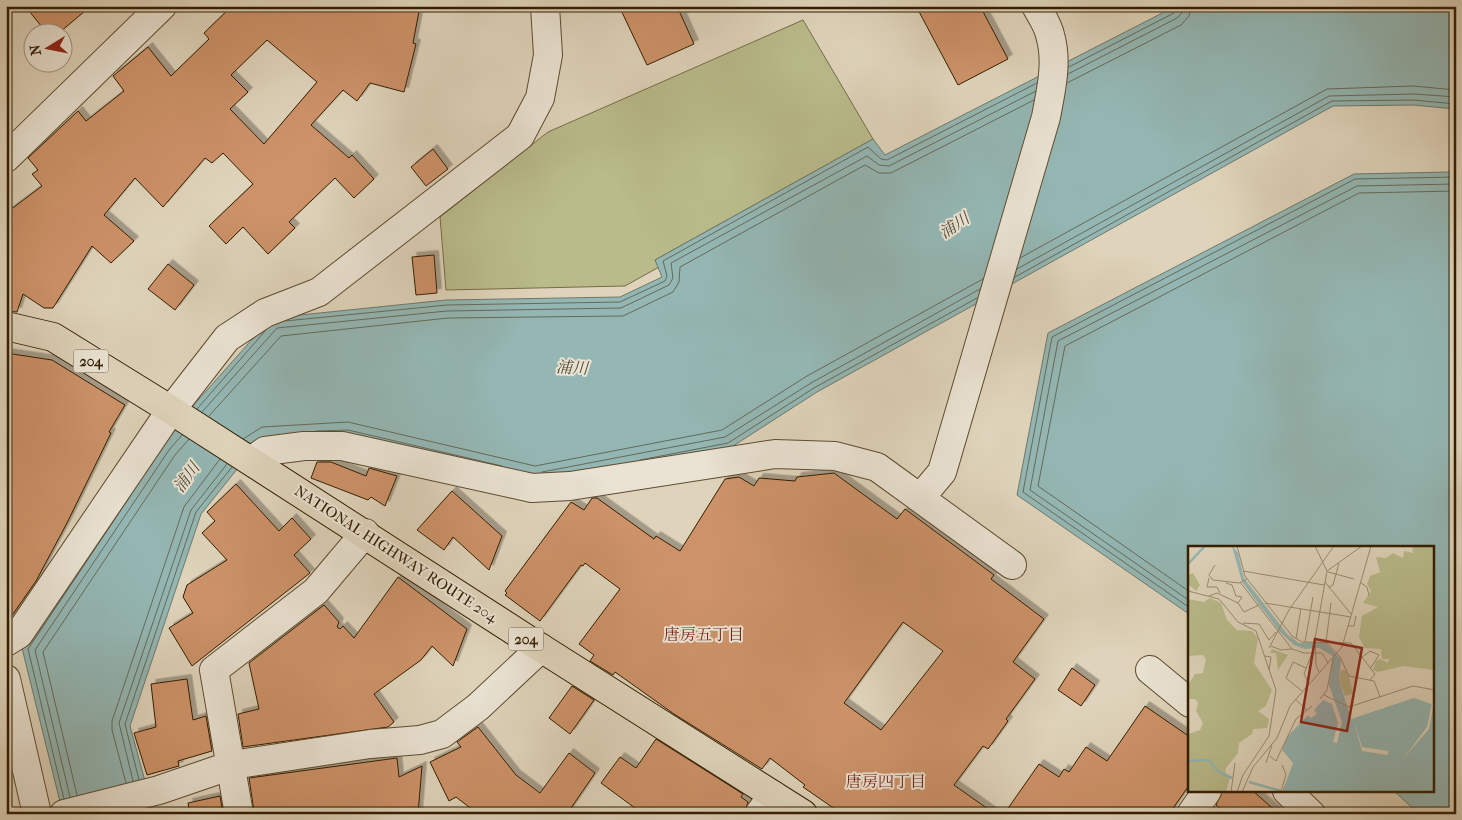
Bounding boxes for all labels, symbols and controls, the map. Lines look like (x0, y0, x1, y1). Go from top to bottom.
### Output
north arrow (22, 22, 72, 72)
text: N (26, 43, 45, 57)
water label: 浦川 (936, 207, 975, 242)
road number: 204 (74, 350, 108, 372)
water label: 浦川 (555, 357, 590, 378)
water label: 浦川 (169, 457, 205, 496)
street label: NATIONAL HIGHWAY ROUTE 204 (291, 482, 502, 627)
inset map (1188, 546, 1434, 792)
district label: 唐房五丁目 (664, 625, 744, 644)
road number: 204 (508, 628, 544, 650)
district label: 唐房四丁目 (846, 772, 926, 791)

